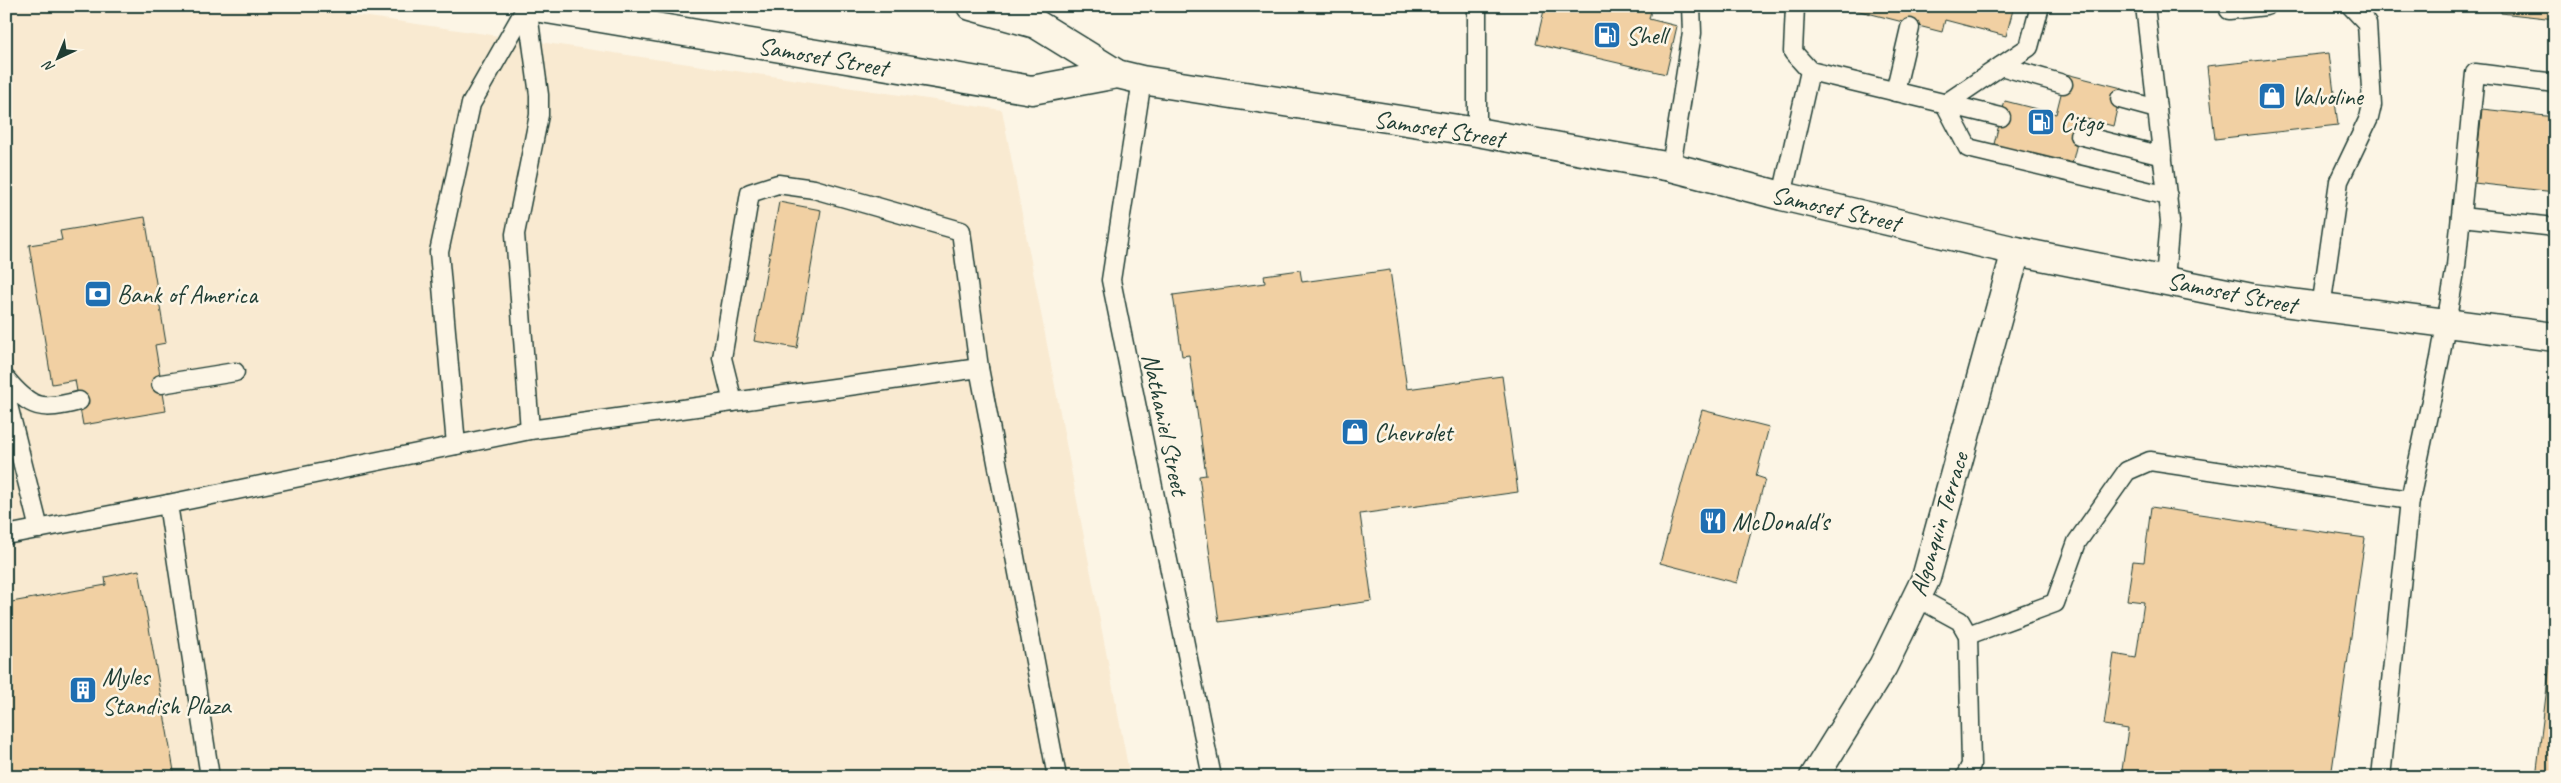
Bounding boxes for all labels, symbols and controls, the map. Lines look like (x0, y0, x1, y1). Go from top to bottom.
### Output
fuel station icon: Shell (1592, 20, 1622, 50)
place label: Shell (1626, 20, 1672, 52)
street label: Samoset Street (756, 30, 894, 85)
north arrow (32, 32, 82, 82)
text: N (39, 56, 58, 76)
shop icon: Valvoline (2257, 81, 2287, 111)
place label: Valvoline (2291, 81, 2364, 113)
street label: Samoset Street (1372, 103, 1510, 156)
fuel station icon: Citgo (2026, 107, 2056, 137)
place label: Citgo (2060, 107, 2106, 139)
street label: Samoset Street (1768, 179, 1907, 240)
street label: Samoset Street (2164, 265, 2303, 322)
bank icon: Bank of America (83, 279, 113, 309)
place label: Bank of America (117, 279, 259, 311)
street label: Nathaniel Street (1134, 350, 1196, 501)
shop icon: Chevrolet (1340, 417, 1370, 447)
place label: Chevrolet (1374, 417, 1455, 449)
street label: Algonquin Terrace (1902, 447, 1977, 600)
restaurant icon: McDonald's (1698, 506, 1728, 536)
place label: McDonald's (1732, 506, 1831, 538)
place label: Myles Standish Plaza (102, 661, 232, 722)
building icon: Myles Standish Plaza (68, 675, 98, 705)

